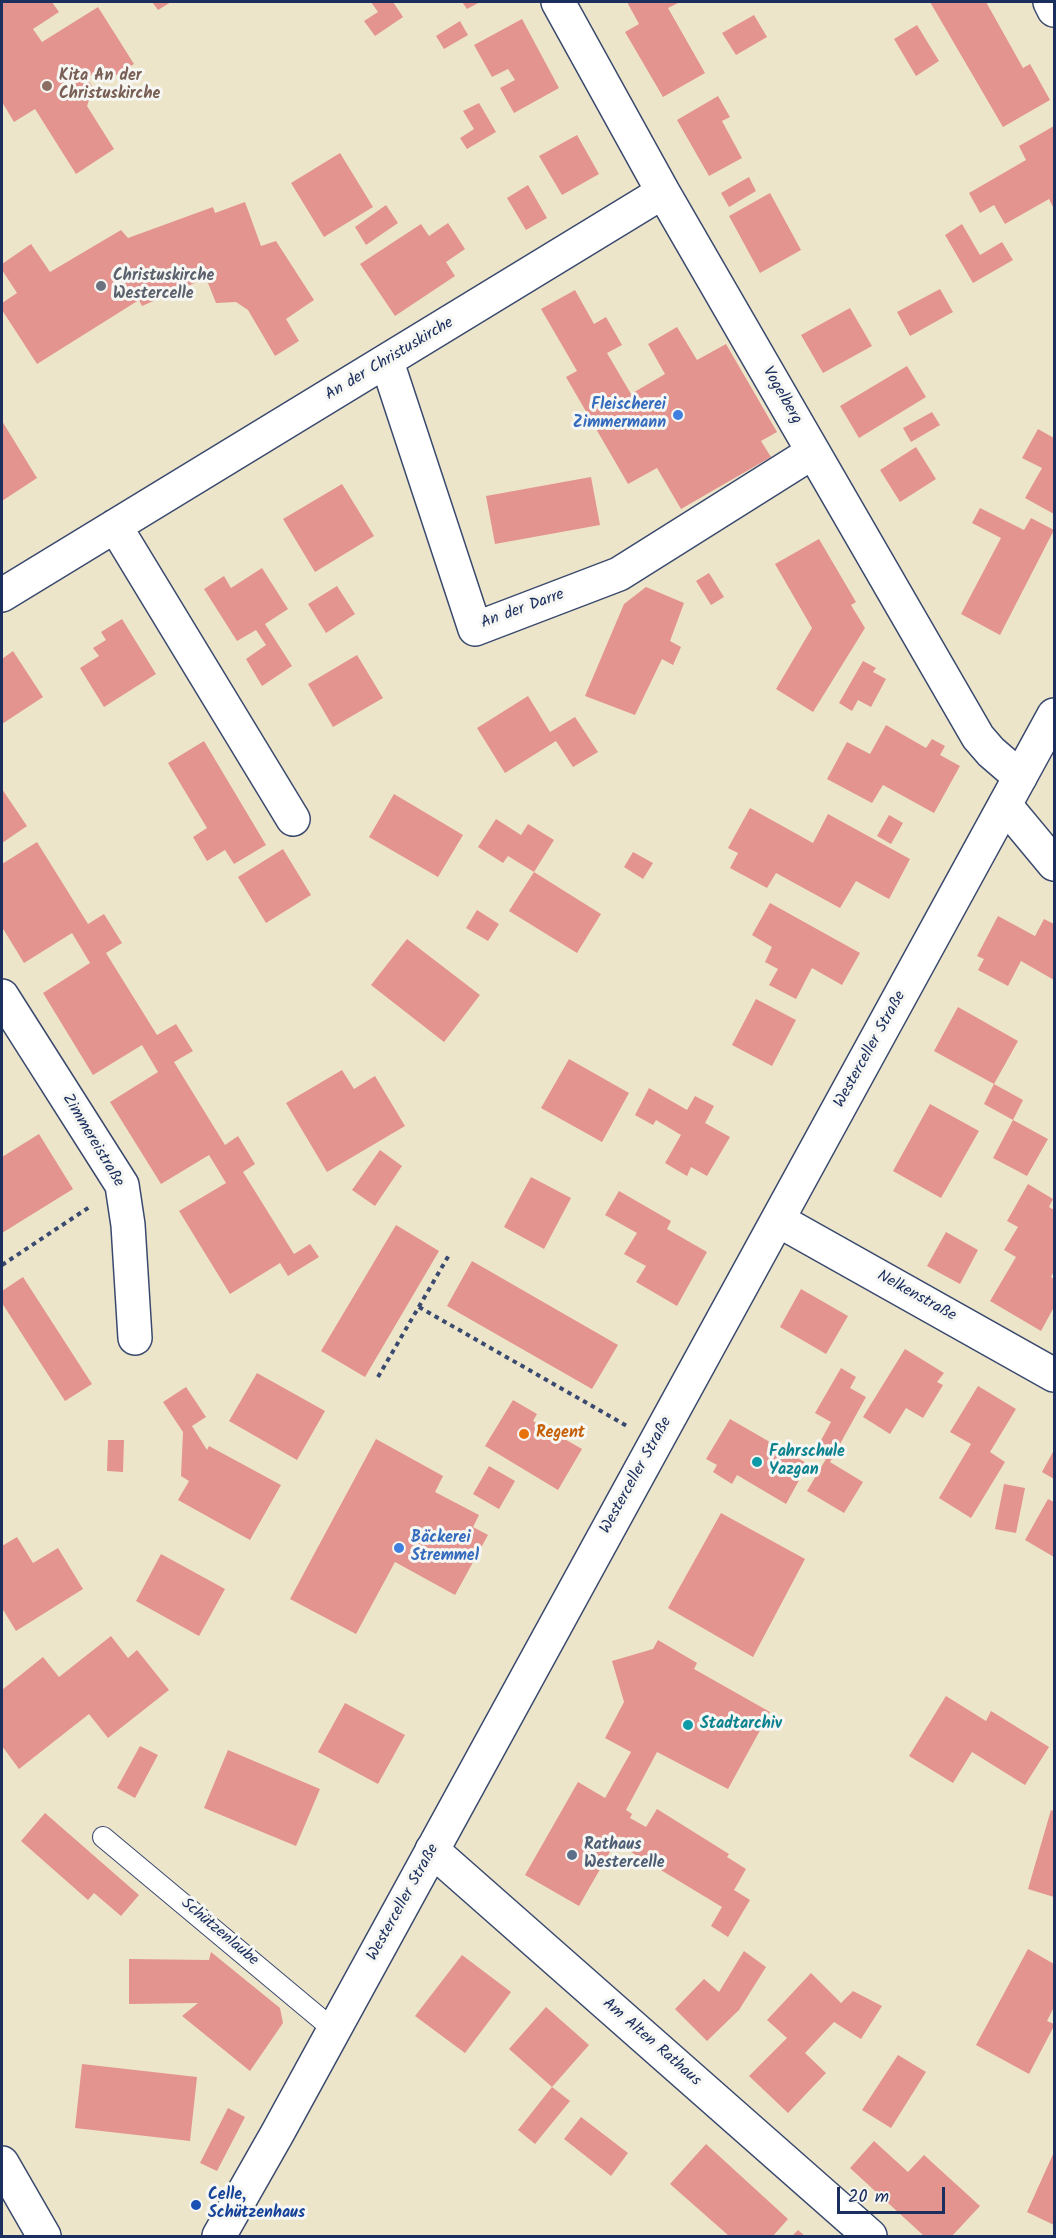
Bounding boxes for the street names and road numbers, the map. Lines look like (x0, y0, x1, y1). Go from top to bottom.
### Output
street label: An der Christuskirche (323, 314, 457, 406)
street label: Vogelberg (757, 364, 805, 428)
street label: An der Darre (479, 586, 567, 634)
street label: Westerceller Straße (831, 988, 911, 1112)
street label: Zimmereistraße (57, 1091, 127, 1191)
street label: Nelkenstraße (873, 1267, 959, 1327)
street label: Westerceller Straße (597, 1414, 677, 1538)
street label: Westerceller Straße (364, 1841, 444, 1965)
street label: Schützenlaube (176, 1895, 262, 1971)
street label: Am Alten Rathaus (598, 1995, 704, 2091)

